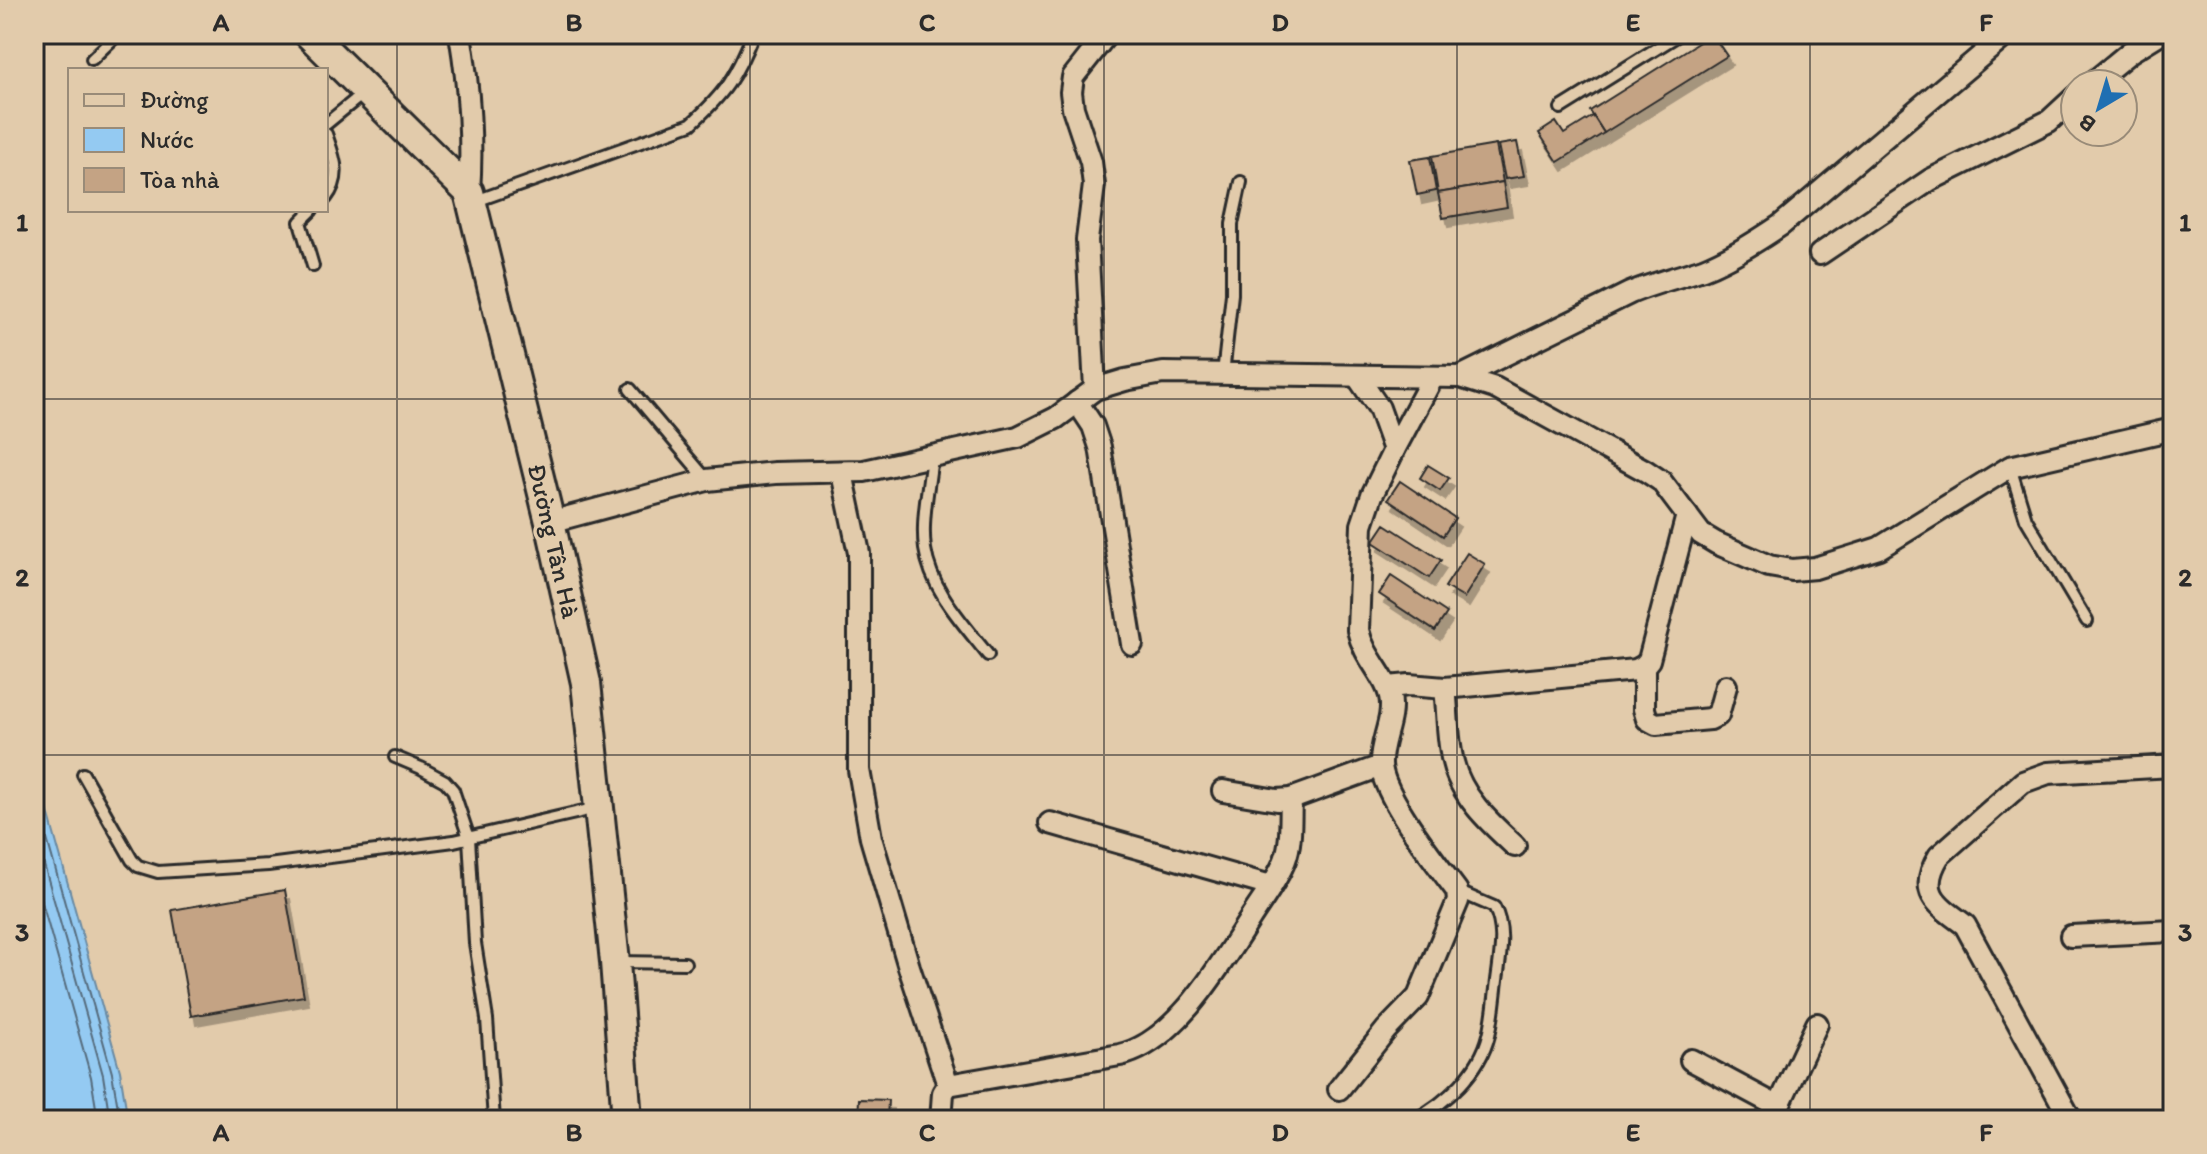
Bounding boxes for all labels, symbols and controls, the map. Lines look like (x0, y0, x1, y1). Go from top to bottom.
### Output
text: A (212, 6, 230, 38)
text: B (566, 6, 583, 38)
text: C (919, 6, 936, 38)
text: D (1271, 6, 1289, 38)
text: E (1626, 6, 1640, 38)
text: F (1979, 6, 1993, 38)
legend (68, 68, 328, 212)
north arrow (2059, 68, 2139, 148)
text: Đường (140, 85, 209, 114)
text: B (2073, 108, 2101, 138)
text: Nước (140, 125, 194, 154)
text: Tòa nhà (140, 165, 220, 194)
text: 1 (16, 206, 28, 238)
text: 1 (2179, 206, 2191, 238)
street label: Đường Tân Hà (521, 461, 587, 622)
text: 2 (15, 561, 29, 593)
text: 2 (2178, 561, 2192, 593)
text: 3 (15, 916, 29, 948)
text: 3 (2178, 916, 2192, 948)
text: A (212, 1116, 230, 1148)
text: B (566, 1116, 583, 1148)
text: C (919, 1116, 936, 1148)
text: D (1271, 1116, 1289, 1148)
text: E (1626, 1116, 1640, 1148)
text: F (1979, 1116, 1993, 1148)

